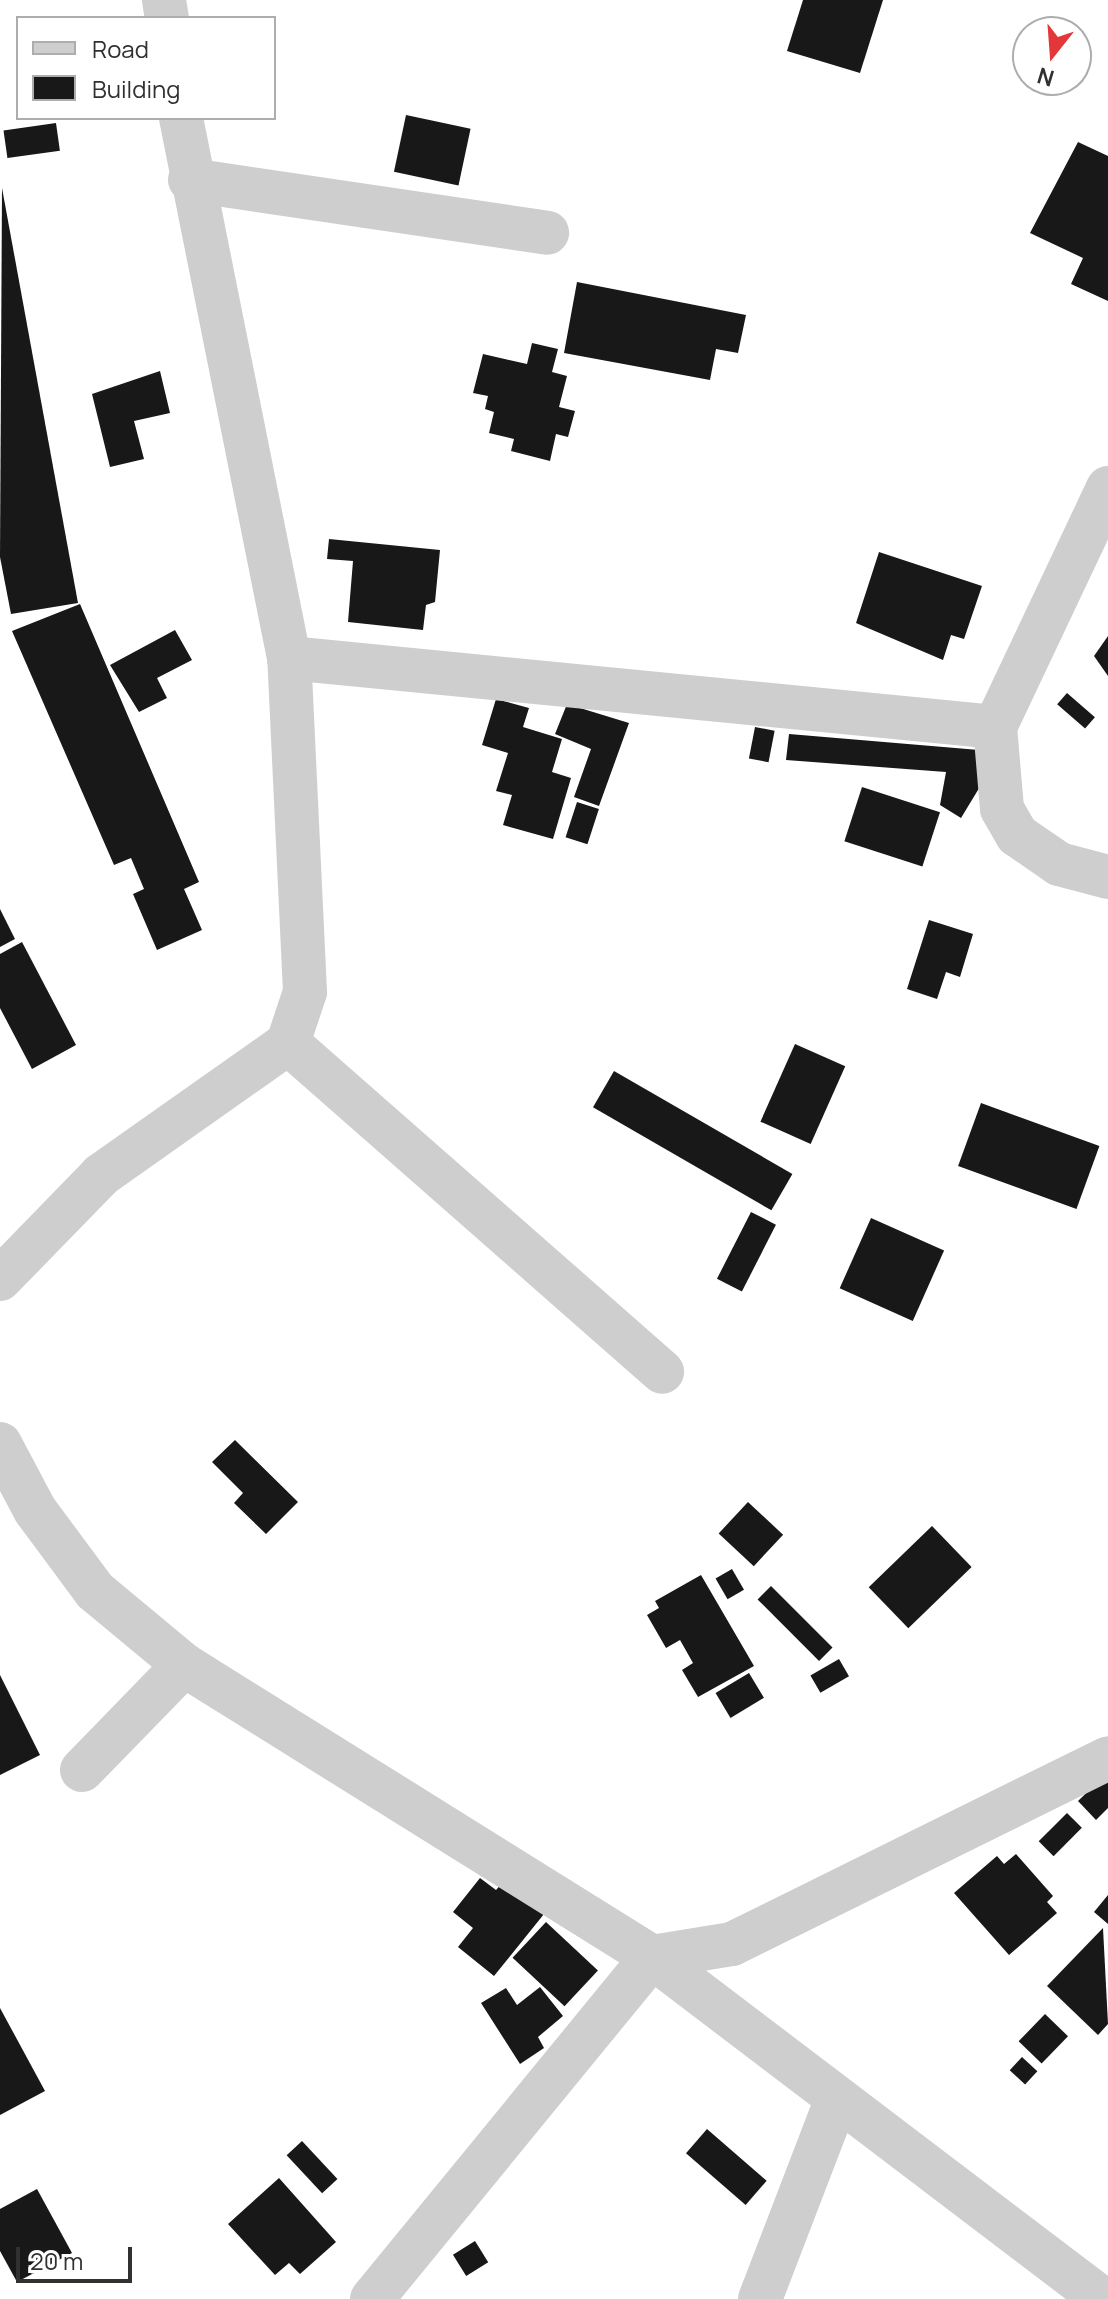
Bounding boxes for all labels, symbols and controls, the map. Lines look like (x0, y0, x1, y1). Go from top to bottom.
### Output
legend (16, 16, 276, 120)
north arrow (1012, 16, 1092, 96)
text: Road (92, 32, 149, 65)
text: N (1034, 60, 1058, 94)
text: Building (92, 72, 180, 105)
scale bar (20, 2231, 136, 2281)
text: 20 m (30, 2244, 83, 2277)

